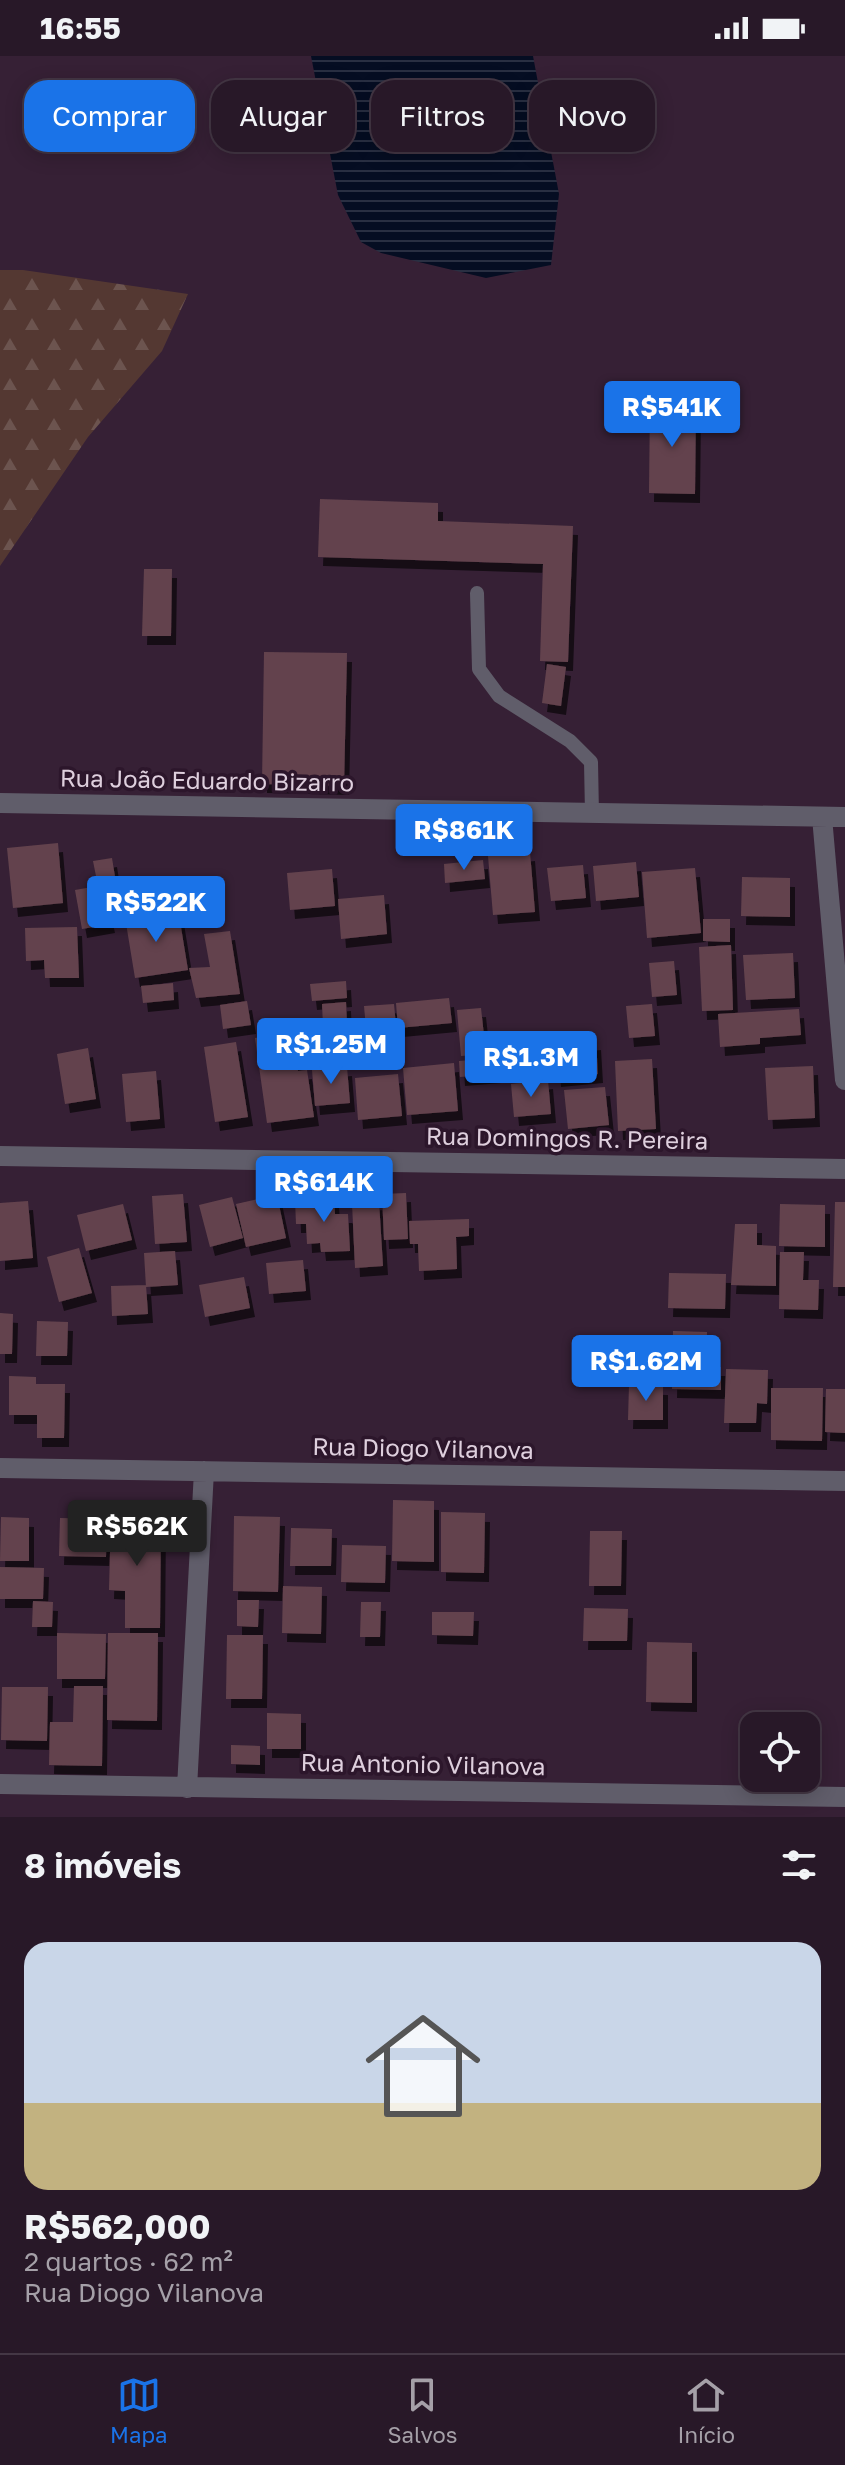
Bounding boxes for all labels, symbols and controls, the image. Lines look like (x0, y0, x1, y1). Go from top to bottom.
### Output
text: 16:55 (40, 10, 121, 46)
chip: Comprar (24, 80, 195, 152)
chip: Alugar (211, 80, 355, 152)
chip: Filtros (371, 80, 513, 152)
chip: Novo (529, 80, 655, 152)
pin: R$541K (607, 381, 737, 449)
text: R$541K (622, 391, 722, 422)
street label: Rua João Eduardo Bizarro (60, 762, 354, 797)
pin: R$861K (399, 804, 529, 872)
text: R$861K (414, 814, 514, 845)
pin: R$522K (91, 876, 221, 944)
text: R$522K (105, 886, 207, 917)
pin: R$1.25M (257, 1018, 405, 1086)
text: R$1.25M (275, 1028, 387, 1059)
pin: R$1.3M (466, 1031, 596, 1099)
text: R$1.3M (483, 1041, 579, 1072)
street label: Rua Domingos R. Pereira (426, 1121, 709, 1154)
pin: R$614K (259, 1156, 389, 1224)
text: R$614K (274, 1166, 374, 1197)
pin: R$1.62M (572, 1335, 720, 1403)
text: R$1.62M (590, 1345, 702, 1376)
street label: Rua Diogo Vilanova (312, 1431, 534, 1464)
pin: R$562K (72, 1500, 202, 1568)
text: R$562K (86, 1510, 188, 1541)
map controls (740, 1712, 820, 1792)
button: locate (740, 1712, 820, 1792)
street label: Rua Antonio Vilanova (300, 1747, 546, 1780)
icon: filters (777, 1843, 821, 1887)
text: 8 imóveis (24, 1845, 181, 1885)
icon: home (351, 1994, 495, 2138)
text: R$562,000 (24, 2206, 211, 2246)
text: 2 quartos · 62 m² (24, 2246, 233, 2277)
text: Rua Diogo Vilanova (24, 2277, 264, 2308)
tab: Mapa (110, 2373, 167, 2448)
tab: Salvos (388, 2373, 457, 2448)
tab: Início (677, 2373, 735, 2448)

